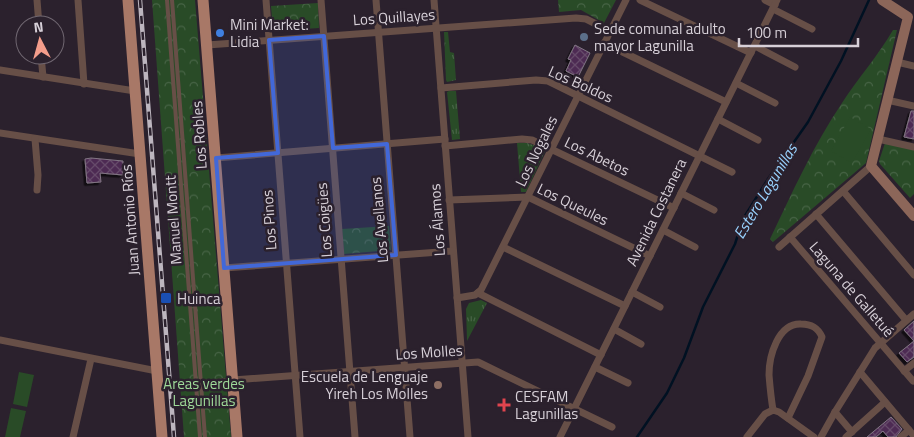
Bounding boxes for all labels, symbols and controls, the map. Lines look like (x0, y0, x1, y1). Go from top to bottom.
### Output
street label: Los Quillayes (352, 3, 436, 31)
place label: Mini Market: Lidia (230, 13, 309, 53)
north arrow (15, 15, 65, 65)
scale bar (739, 15, 858, 47)
text: N (33, 16, 45, 38)
place label: Sede comunal adulto mayor Lagunilla (594, 17, 726, 57)
text: 100 m (746, 21, 787, 44)
marker: Mini Market: Lidia (214, 27, 226, 39)
marker: Sede comunal adulto mayor Lagunilla (578, 31, 590, 43)
street label: Los Boldos (545, 60, 617, 108)
street label: Los Robles (185, 100, 213, 170)
street label: Los Nogales (509, 112, 563, 190)
street label: Los Abetos (561, 130, 633, 182)
water label: Estero Lagunillas (727, 138, 803, 243)
street label: Avenida Costanera (620, 154, 692, 270)
street label: Juan Antonio Ríos (115, 164, 145, 276)
street label: Manuel Montt (158, 174, 188, 265)
street label: Los Avellanos (364, 176, 394, 264)
street label: Los Queules (533, 177, 613, 231)
street label: Los Coigües (310, 182, 338, 258)
street label: Los Álamos (423, 183, 451, 257)
street label: Los Pinos (255, 189, 283, 251)
street label: Laguna de Galletué (804, 236, 900, 342)
place label: Huinca (177, 287, 221, 310)
marker: Huinca (159, 291, 173, 305)
street label: Los Molles (395, 338, 463, 366)
place label: Escuela de Lenguaje Yireh Los Molles (301, 365, 428, 405)
park label: Areas verdes Lagunillas (163, 372, 245, 412)
marker: Escuela de Lenguaje Yireh Los Molles (432, 379, 444, 391)
place label: CESFAM Lagunillas (515, 385, 578, 425)
marker: CESFAM Lagunillas (497, 398, 511, 412)

